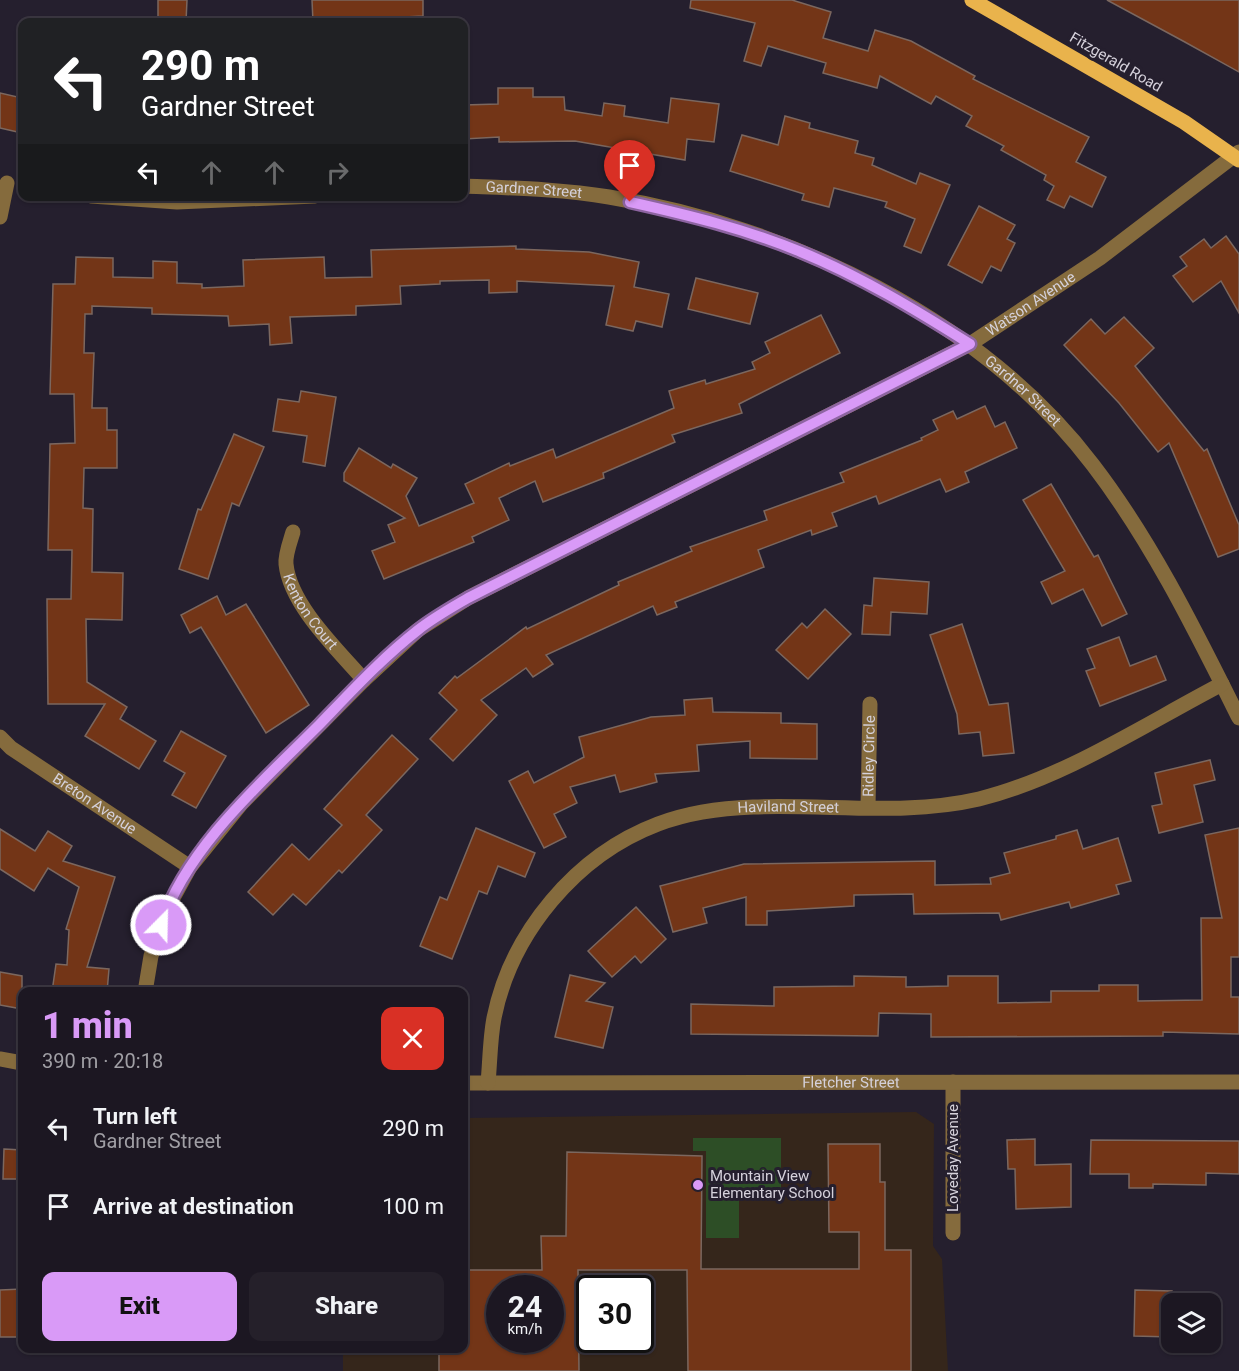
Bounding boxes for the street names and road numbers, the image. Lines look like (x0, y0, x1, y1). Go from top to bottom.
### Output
street label: Fitzgerald Road (1067, 28, 1165, 96)
street label: Gardner Street (485, 178, 583, 202)
street label: Watson Avenue (982, 268, 1079, 340)
street label: Gardner Street (981, 352, 1065, 430)
street label: Kenton Court (279, 571, 341, 653)
street label: Ridley Circle (859, 715, 879, 797)
street label: Breton Avenue (49, 769, 140, 838)
street label: Haviland Street (737, 797, 839, 817)
street label: Fletcher Street (802, 1073, 900, 1092)
street label: Loveday Avenue (944, 1104, 962, 1212)

